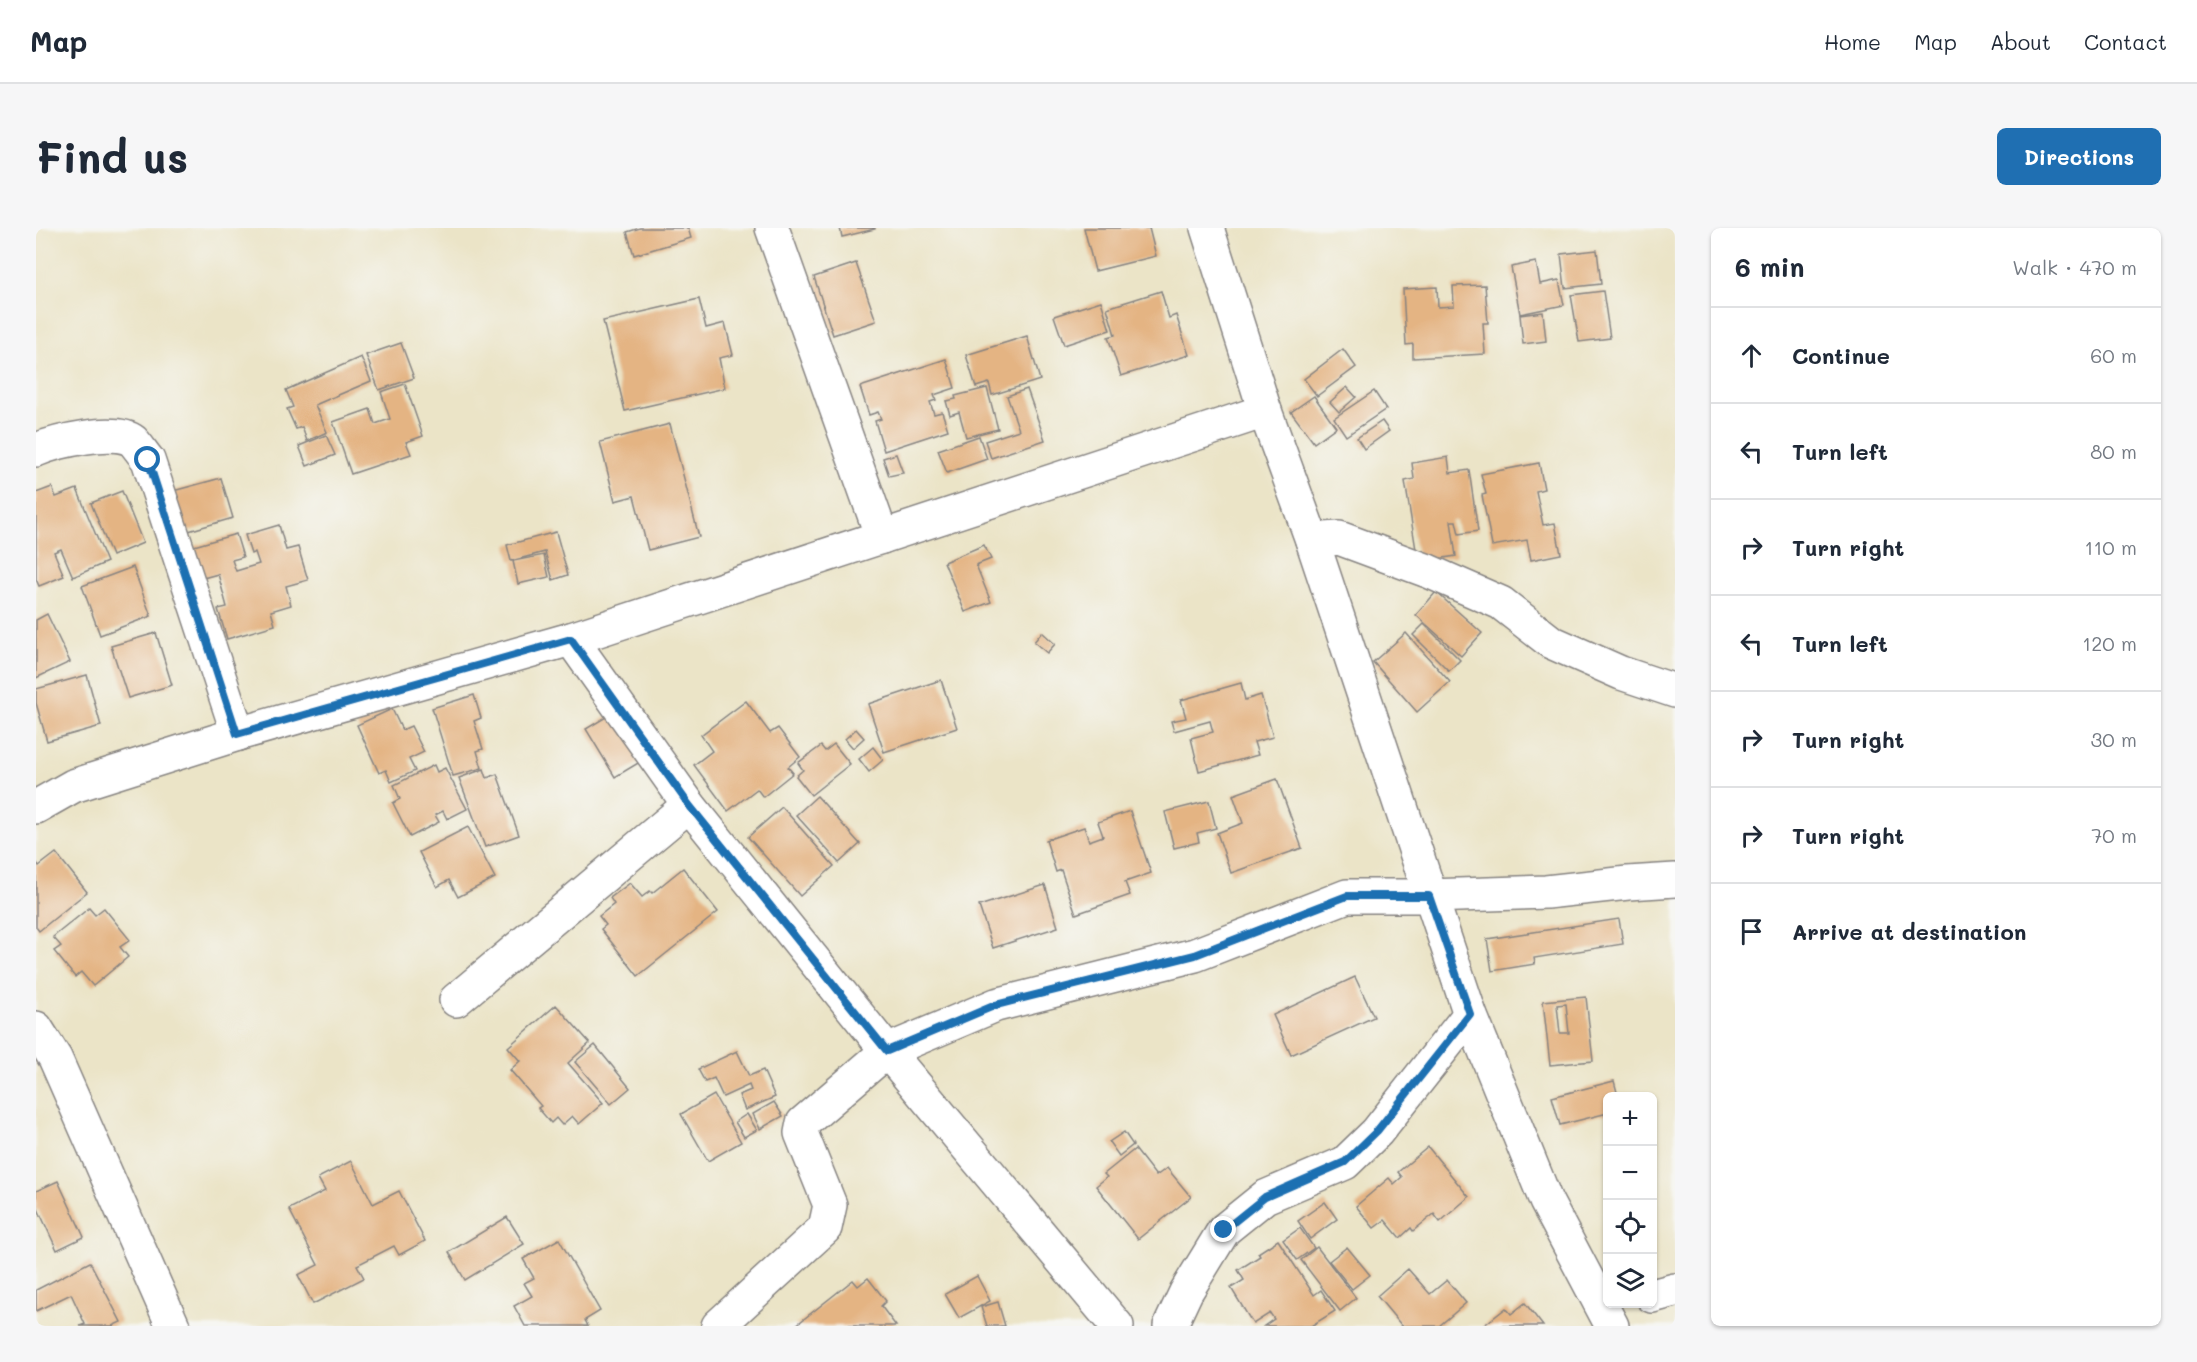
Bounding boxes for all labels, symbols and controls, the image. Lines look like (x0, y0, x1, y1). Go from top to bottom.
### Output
text: Map (30, 23, 87, 59)
text: Home (1824, 28, 1881, 55)
text: Map (1914, 28, 1957, 55)
text: About (1990, 28, 2051, 55)
text: Contact (2084, 28, 2167, 55)
button: Directions (1997, 128, 2161, 185)
text: Find us (36, 129, 188, 184)
text: 6 min (1735, 250, 1804, 284)
text: Walk · 470 m (2012, 254, 2137, 280)
icon: ahead (1735, 339, 1768, 372)
text: Continue (1792, 341, 1890, 370)
text: 60 m (2090, 342, 2137, 368)
icon: left (1735, 435, 1768, 468)
text: Turn left (1792, 437, 1888, 466)
text: 80 m (2090, 438, 2137, 464)
route start (134, 446, 160, 472)
icon: right (1735, 531, 1768, 564)
text: Turn right (1792, 533, 1904, 562)
text: 110 m (2084, 534, 2137, 560)
icon: left (1735, 627, 1768, 660)
text: Turn left (1792, 629, 1888, 658)
text: 120 m (2082, 630, 2137, 656)
icon: right (1735, 723, 1768, 756)
text: Turn right (1792, 725, 1904, 754)
text: 30 m (2091, 726, 2137, 752)
icon: right (1735, 819, 1768, 852)
text: Turn right (1792, 821, 1904, 850)
text: 70 m (2091, 822, 2137, 848)
icon: arrive (1735, 915, 1768, 948)
text: Arrive at destination (1792, 917, 2027, 946)
map controls (1603, 1092, 1657, 1308)
button: + (1603, 1092, 1657, 1146)
button: − (1603, 1146, 1657, 1200)
button: locate (1603, 1200, 1657, 1254)
route end (1210, 1216, 1236, 1242)
button: layers (1603, 1254, 1657, 1308)

